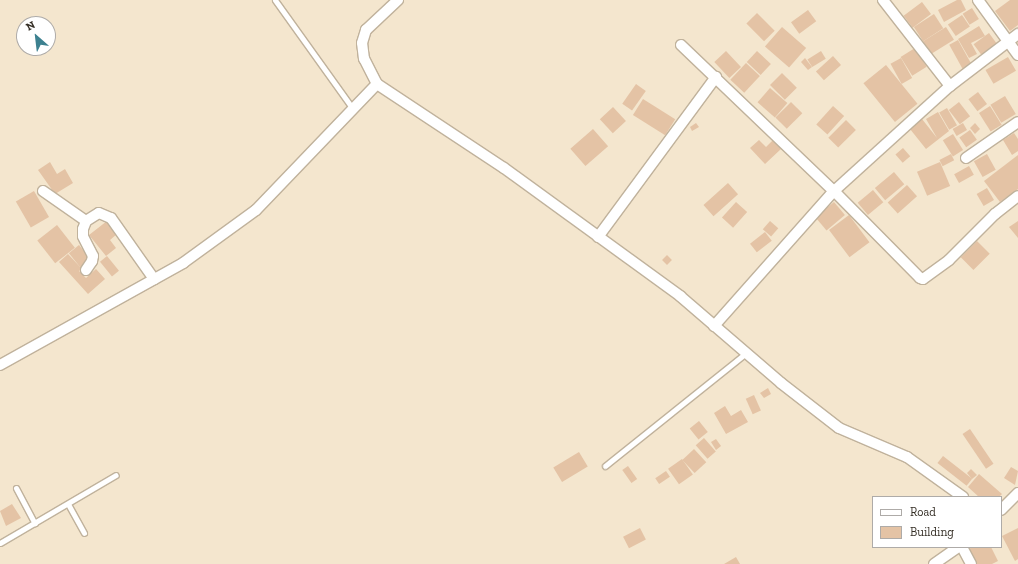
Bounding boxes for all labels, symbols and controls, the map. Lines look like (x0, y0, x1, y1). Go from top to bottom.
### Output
north arrow (16, 16, 56, 56)
text: N (24, 18, 37, 34)
legend (872, 496, 1002, 548)
text: Road (910, 505, 936, 519)
text: Building (910, 525, 954, 539)

